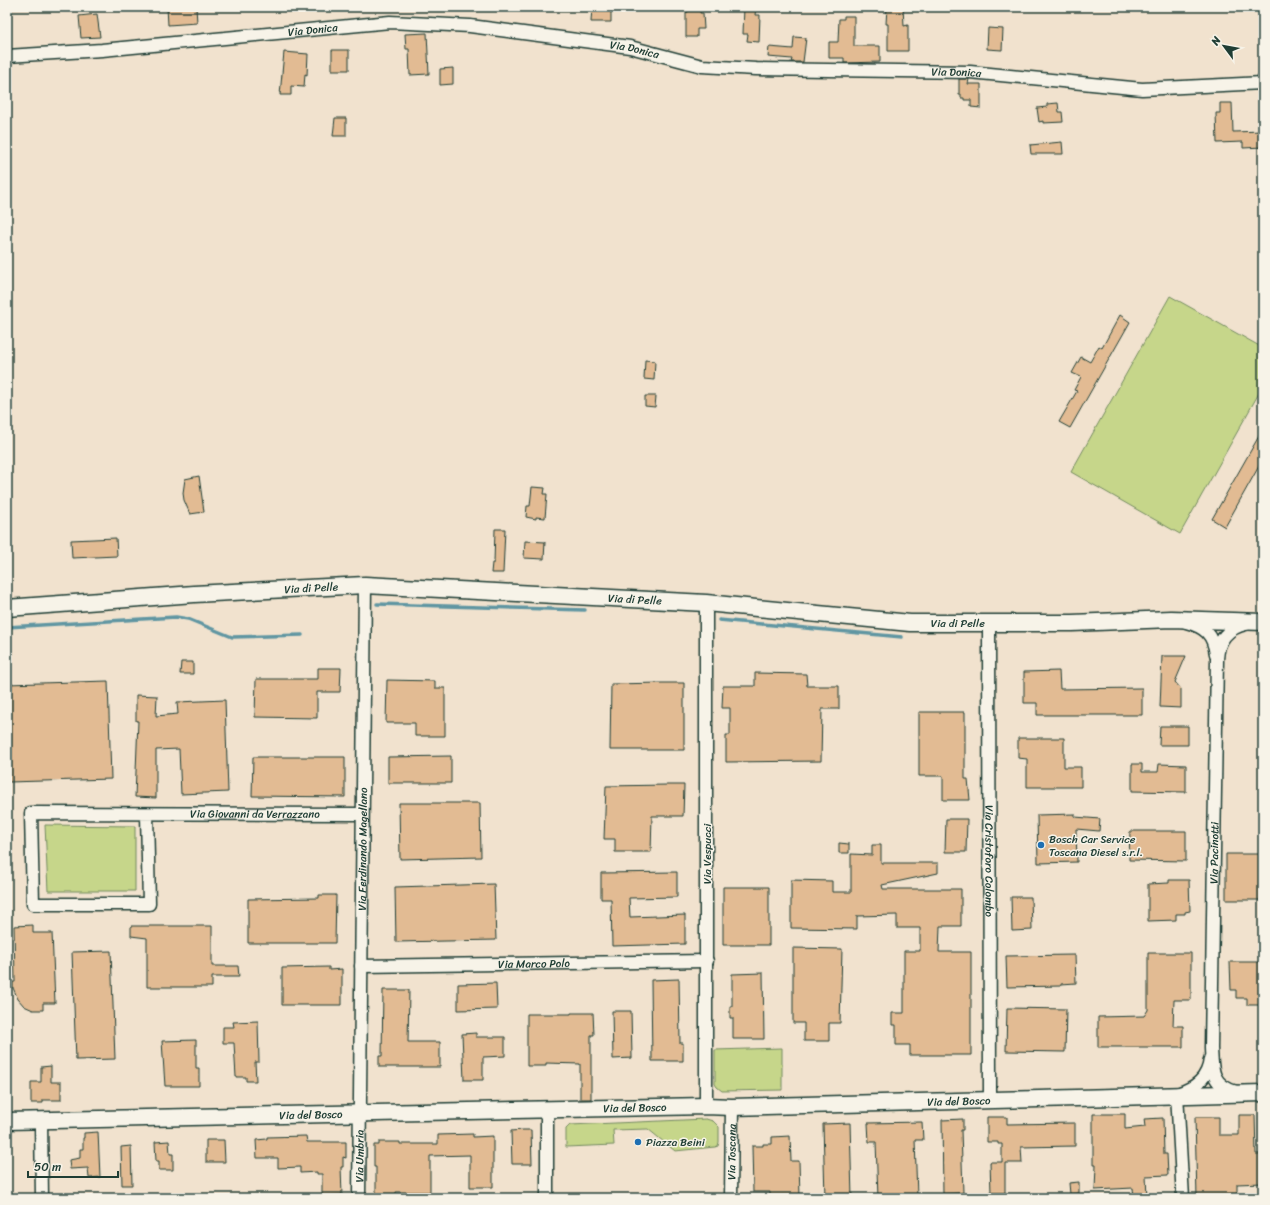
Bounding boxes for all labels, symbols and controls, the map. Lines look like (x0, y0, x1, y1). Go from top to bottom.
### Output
street label: Via Donica (287, 18, 339, 41)
north arrow (1204, 26, 1244, 66)
text: N (1205, 32, 1226, 50)
street label: Via Donica (609, 35, 662, 64)
street label: Via Donica (931, 62, 983, 83)
street label: Via di Pelle (284, 577, 339, 599)
street label: Via di Pelle (607, 588, 663, 610)
street label: Via di Pelle (931, 614, 985, 633)
street label: Via Ferdinando Magellano (352, 787, 373, 911)
street label: Via Giovanni da Verrazzano (190, 804, 320, 823)
street label: Via Cristoforo Colombo (980, 805, 999, 917)
street label: Via Pacinotti (1204, 821, 1224, 884)
street label: Via Vespucci (698, 823, 717, 884)
place label: Bosch Car Service Toscana Diesel s.r.l. (1049, 830, 1143, 862)
marker: Bosch Car Service Toscana Diesel s.r.l. (1036, 840, 1046, 850)
street label: Via Marco Polo (498, 953, 571, 974)
street label: Via del Bosco (927, 1091, 991, 1111)
street label: Via del Bosco (603, 1097, 667, 1118)
street label: Via del Bosco (279, 1104, 343, 1125)
street label: Via Toscana (722, 1123, 741, 1180)
street label: Via Umbria (350, 1129, 369, 1182)
place label: Piazza Beini (646, 1133, 706, 1152)
marker: Piazza Beini (633, 1137, 643, 1147)
scale bar (28, 1153, 118, 1179)
text: 50 m (34, 1156, 61, 1178)

